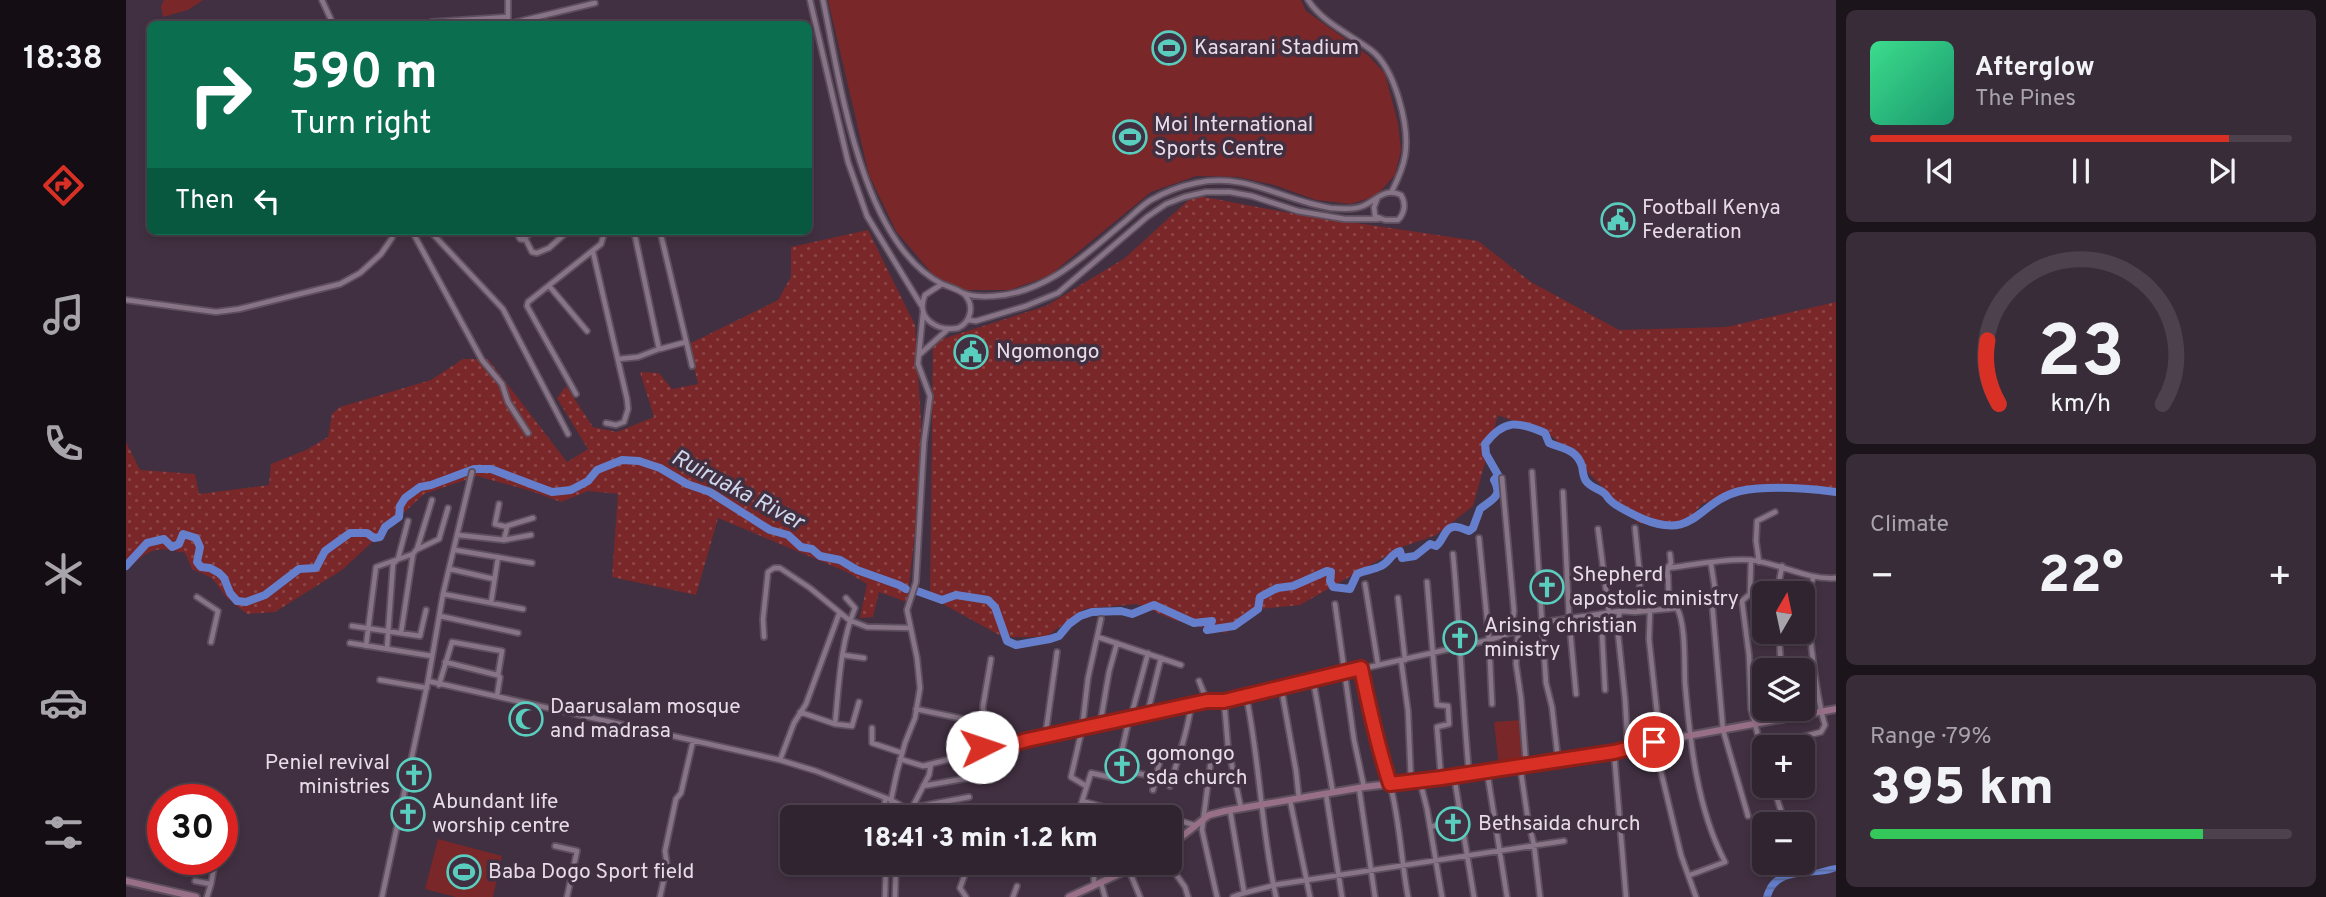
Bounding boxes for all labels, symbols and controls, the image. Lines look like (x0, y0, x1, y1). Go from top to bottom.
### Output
sports icon: Kasarani Stadium (1150, 29, 1188, 67)
place label: Kasarani Stadium (1194, 35, 1359, 62)
text: 18:38 (23, 40, 103, 80)
text: 590 m (290, 44, 438, 106)
icon: right (175, 49, 266, 140)
text: Afterglow (1975, 52, 2095, 85)
text: The Pines (1975, 85, 2076, 114)
text: Turn right (290, 105, 432, 145)
place label: Moi International Sports Centre (1154, 112, 1313, 163)
sports icon: Moi International Sports Centre (1111, 118, 1149, 156)
icon: previous (1921, 152, 1959, 190)
icon: pause (2062, 152, 2100, 190)
icon: next (2203, 152, 2241, 190)
icon: directions (39, 161, 88, 210)
icon: left (248, 182, 286, 220)
text: Then (175, 185, 234, 218)
place label: Football Kenya Federation (1642, 195, 1781, 246)
public building icon: Football Kenya Federation (1599, 201, 1637, 239)
icon: music (39, 290, 88, 339)
text: 23 (2037, 310, 2125, 402)
public building icon: Ngomongo (952, 333, 990, 371)
place label: Ngomongo (996, 339, 1100, 366)
text: km/h (2051, 388, 2111, 420)
icon: phone (39, 419, 88, 468)
water label: Ruiruaka River (666, 444, 810, 539)
text: Climate (1870, 511, 1949, 540)
text: 22° (2038, 545, 2124, 611)
icon: climate (39, 549, 88, 598)
text: − (1870, 554, 1895, 603)
text: + (2267, 554, 2292, 603)
place label: Shepherd apostolic ministry (1572, 562, 1739, 613)
church icon: Shepherd apostolic ministry (1528, 568, 1566, 606)
north arrow (1752, 581, 1815, 644)
map controls (1752, 581, 1815, 875)
place label: Arising christian ministry (1484, 613, 1637, 664)
church icon: Arising christian ministry (1441, 619, 1479, 657)
button: layers (1752, 658, 1815, 721)
icon: car (39, 678, 88, 727)
place label: Daarusalam mosque and madrasa (550, 694, 741, 745)
mosque icon: Daarusalam mosque and madrasa (507, 700, 545, 738)
position arrow (945, 710, 1019, 784)
pin (1624, 712, 1684, 772)
icon: arrive (1635, 723, 1673, 761)
text: Range · 79% (1870, 723, 1992, 752)
button: + (1752, 735, 1815, 798)
place label: gomongo sda church (1146, 741, 1248, 792)
church icon: gomongo sda church (1103, 747, 1141, 785)
place label: Peniel revival ministries (265, 750, 390, 801)
church icon: Peniel revival ministries (395, 756, 433, 794)
text: 395 km (1870, 757, 2054, 823)
speed limit sign: 30 (147, 784, 238, 875)
place label: Abundant life worship centre (432, 789, 570, 840)
church icon: Abundant life worship centre (389, 795, 427, 833)
church icon: Bethsaida church (1434, 805, 1472, 843)
icon: filters (39, 808, 88, 857)
place label: Bethsaida church (1478, 811, 1640, 838)
button: − (1752, 812, 1815, 875)
text: 18:41 · 3 min · 1.2 km (864, 823, 1098, 856)
sports icon: Baba Dogo Sport field (445, 853, 483, 891)
place label: Baba Dogo Sport field (488, 859, 694, 886)

